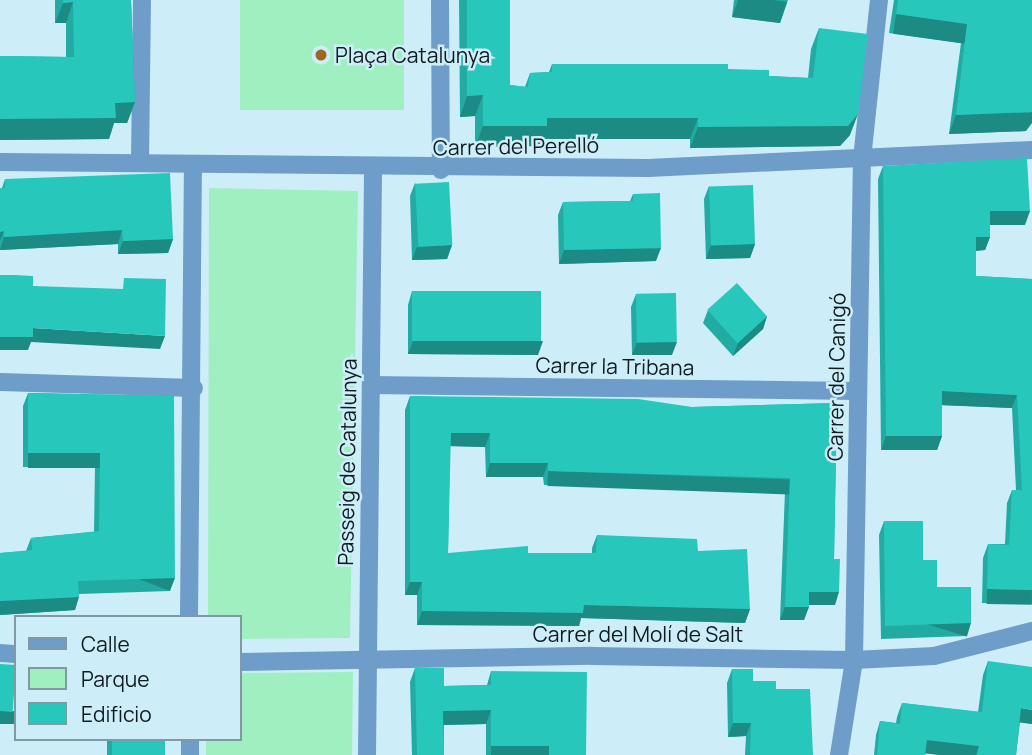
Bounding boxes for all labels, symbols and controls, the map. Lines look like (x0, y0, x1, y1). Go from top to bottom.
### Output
place label: Plaça Catalunya (335, 42, 490, 68)
marker: Plaça Catalunya (313, 47, 329, 63)
street label: Carrer del Perelló (433, 132, 599, 160)
street label: Carrer del Canigó (822, 293, 850, 461)
street label: Carrer la Tribana (535, 352, 695, 380)
street label: Passeig de Catalunya (333, 358, 361, 566)
legend (14, 615, 242, 741)
street label: Carrer del Molí de Salt (533, 621, 743, 647)
text: Calle (81, 630, 130, 658)
text: Parque (81, 665, 150, 693)
text: Edificio (81, 700, 152, 728)

